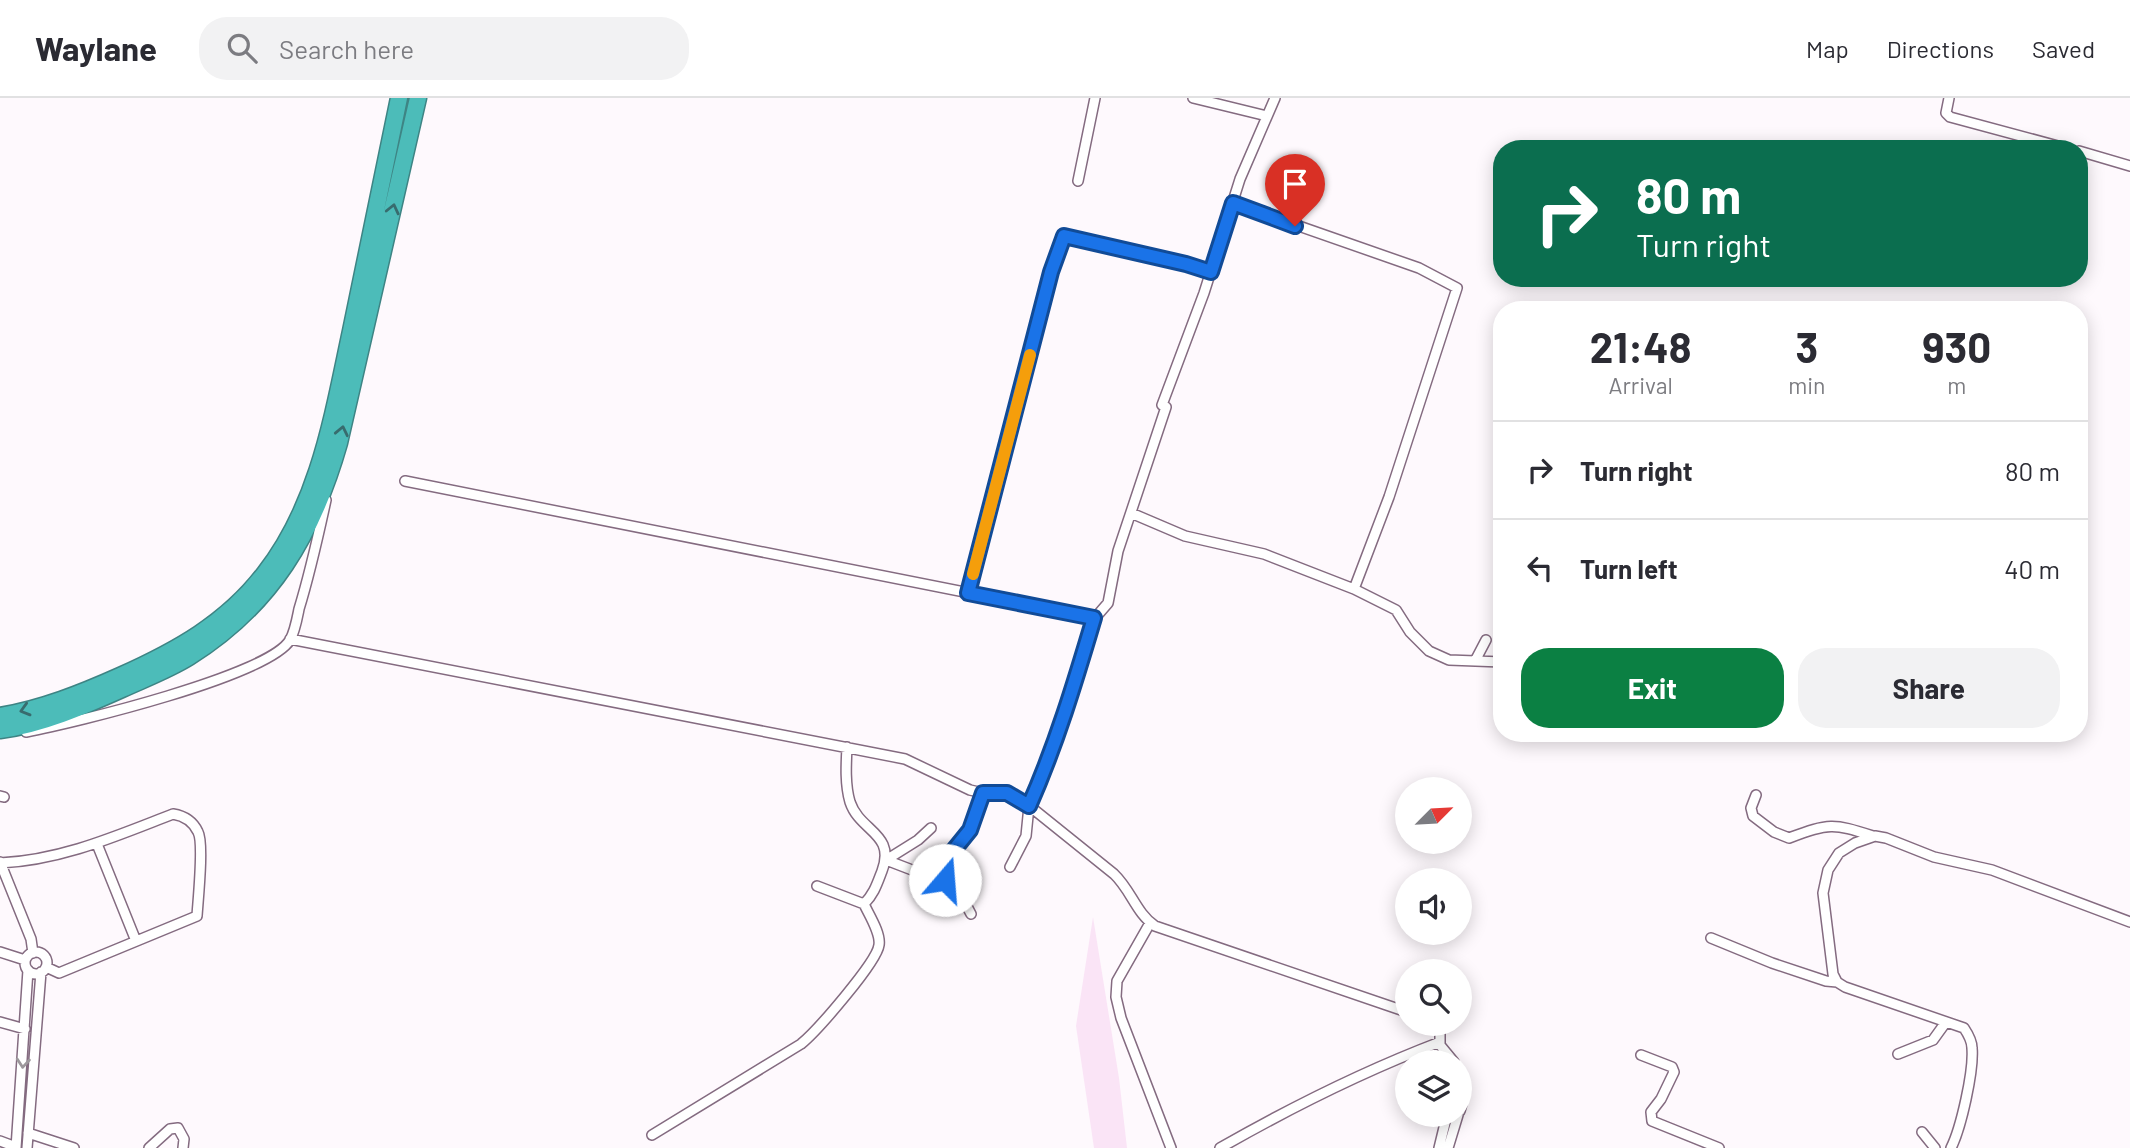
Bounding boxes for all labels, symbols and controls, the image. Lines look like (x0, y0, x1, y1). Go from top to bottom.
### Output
search box (199, 17, 689, 80)
text: Waylane (35, 28, 157, 68)
icon: search (223, 29, 261, 67)
text: Search here (279, 33, 414, 64)
text: Map (1806, 34, 1849, 63)
text: Directions (1887, 34, 1994, 63)
text: Saved (2032, 34, 2095, 63)
pin (1265, 154, 1325, 226)
icon: arrive (1276, 165, 1314, 203)
text: 80 m (1636, 165, 1741, 224)
icon: right (1521, 168, 1612, 259)
one-way arrow (385, 203, 399, 215)
text: Turn right (1636, 225, 1771, 263)
text: 21:48 (1590, 321, 1691, 371)
text: 3 (1795, 321, 1818, 371)
text: 930 (1922, 321, 1991, 371)
text: Arrival (1608, 371, 1673, 399)
text: min (1788, 371, 1825, 399)
text: m (1947, 371, 1966, 399)
one-way arrow (333, 425, 348, 437)
icon: right (1521, 451, 1559, 489)
text: Turn right (1580, 455, 1693, 486)
text: 80 m (2005, 455, 2060, 486)
icon: left (1521, 549, 1559, 587)
text: Turn left (1580, 553, 1678, 584)
text: 40 m (2004, 553, 2060, 584)
button: Exit (1521, 648, 1784, 728)
button: Share (1798, 648, 2060, 728)
one-way arrow (19, 702, 31, 717)
north arrow (1395, 777, 1472, 854)
map controls (1395, 777, 1472, 1127)
position arrow (908, 843, 982, 917)
button: sound (1395, 868, 1472, 945)
button: search (1395, 959, 1472, 1036)
button: layers (1395, 1050, 1472, 1127)
one-way arrow (16, 1058, 31, 1069)

